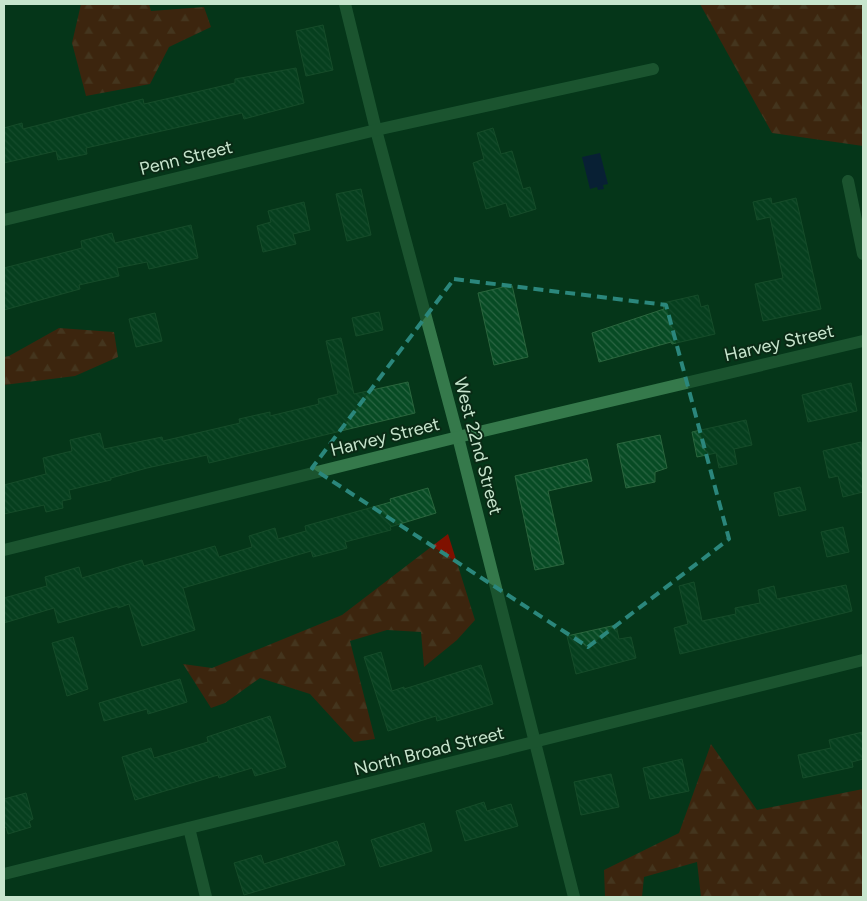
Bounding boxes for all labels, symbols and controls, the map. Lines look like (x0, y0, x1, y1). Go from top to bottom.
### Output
street label: Penn Street (137, 136, 235, 180)
street label: Harvey Street (722, 320, 836, 366)
street label: West 22nd Street (449, 375, 507, 517)
street label: Harvey Street (328, 413, 442, 461)
street label: North Broad Street (352, 722, 506, 780)

